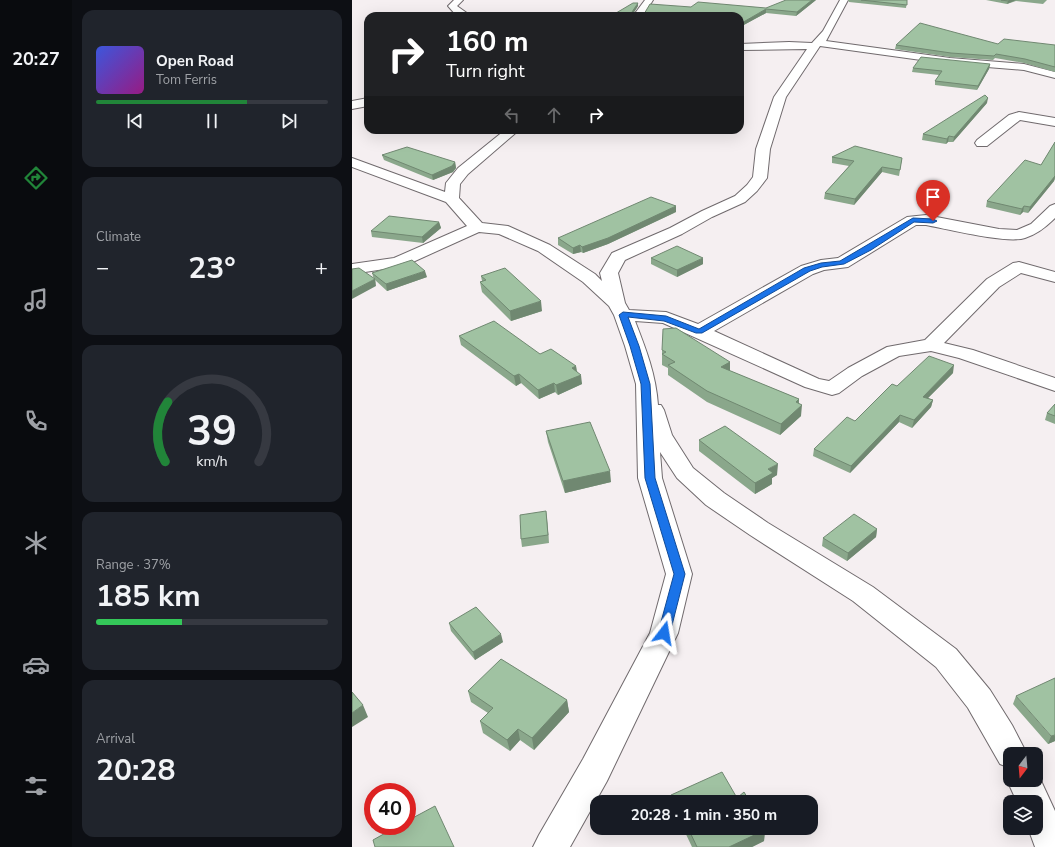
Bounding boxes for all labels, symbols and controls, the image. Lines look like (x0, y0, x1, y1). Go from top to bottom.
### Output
text: 160 m (446, 23, 529, 61)
icon: right (380, 28, 432, 80)
text: 20:27 (12, 47, 60, 71)
text: Open Road (156, 51, 234, 71)
text: Turn right (446, 59, 525, 83)
text: Tom Ferris (156, 71, 217, 89)
icon: left (501, 104, 523, 126)
icon: ahead (543, 104, 565, 126)
icon: right (585, 104, 607, 126)
icon: previous (124, 110, 146, 132)
icon: pause (201, 110, 223, 132)
icon: next (278, 110, 300, 132)
icon: directions (22, 164, 50, 192)
pin (916, 180, 950, 221)
icon: arrive (922, 186, 944, 208)
text: Climate (96, 228, 141, 246)
text: 23° (188, 248, 236, 289)
text: − (96, 253, 109, 283)
text: + (315, 253, 328, 283)
icon: music (22, 286, 50, 314)
text: 39 (187, 402, 237, 459)
icon: phone (22, 407, 50, 435)
text: km/h (196, 451, 228, 470)
icon: climate (22, 529, 50, 557)
text: Range · 37% (96, 556, 171, 574)
text: 185 km (96, 576, 201, 617)
position arrow (643, 612, 685, 654)
icon: car (22, 651, 50, 679)
text: Arrival (96, 730, 135, 748)
north arrow (1003, 747, 1043, 787)
map controls (1003, 747, 1043, 835)
text: 20:28 (96, 750, 175, 791)
icon: filters (22, 772, 50, 800)
speed limit sign: 40 (364, 783, 416, 835)
button: layers (1003, 795, 1043, 835)
text: 20:28 · 1 min · 350 m (631, 805, 777, 825)

